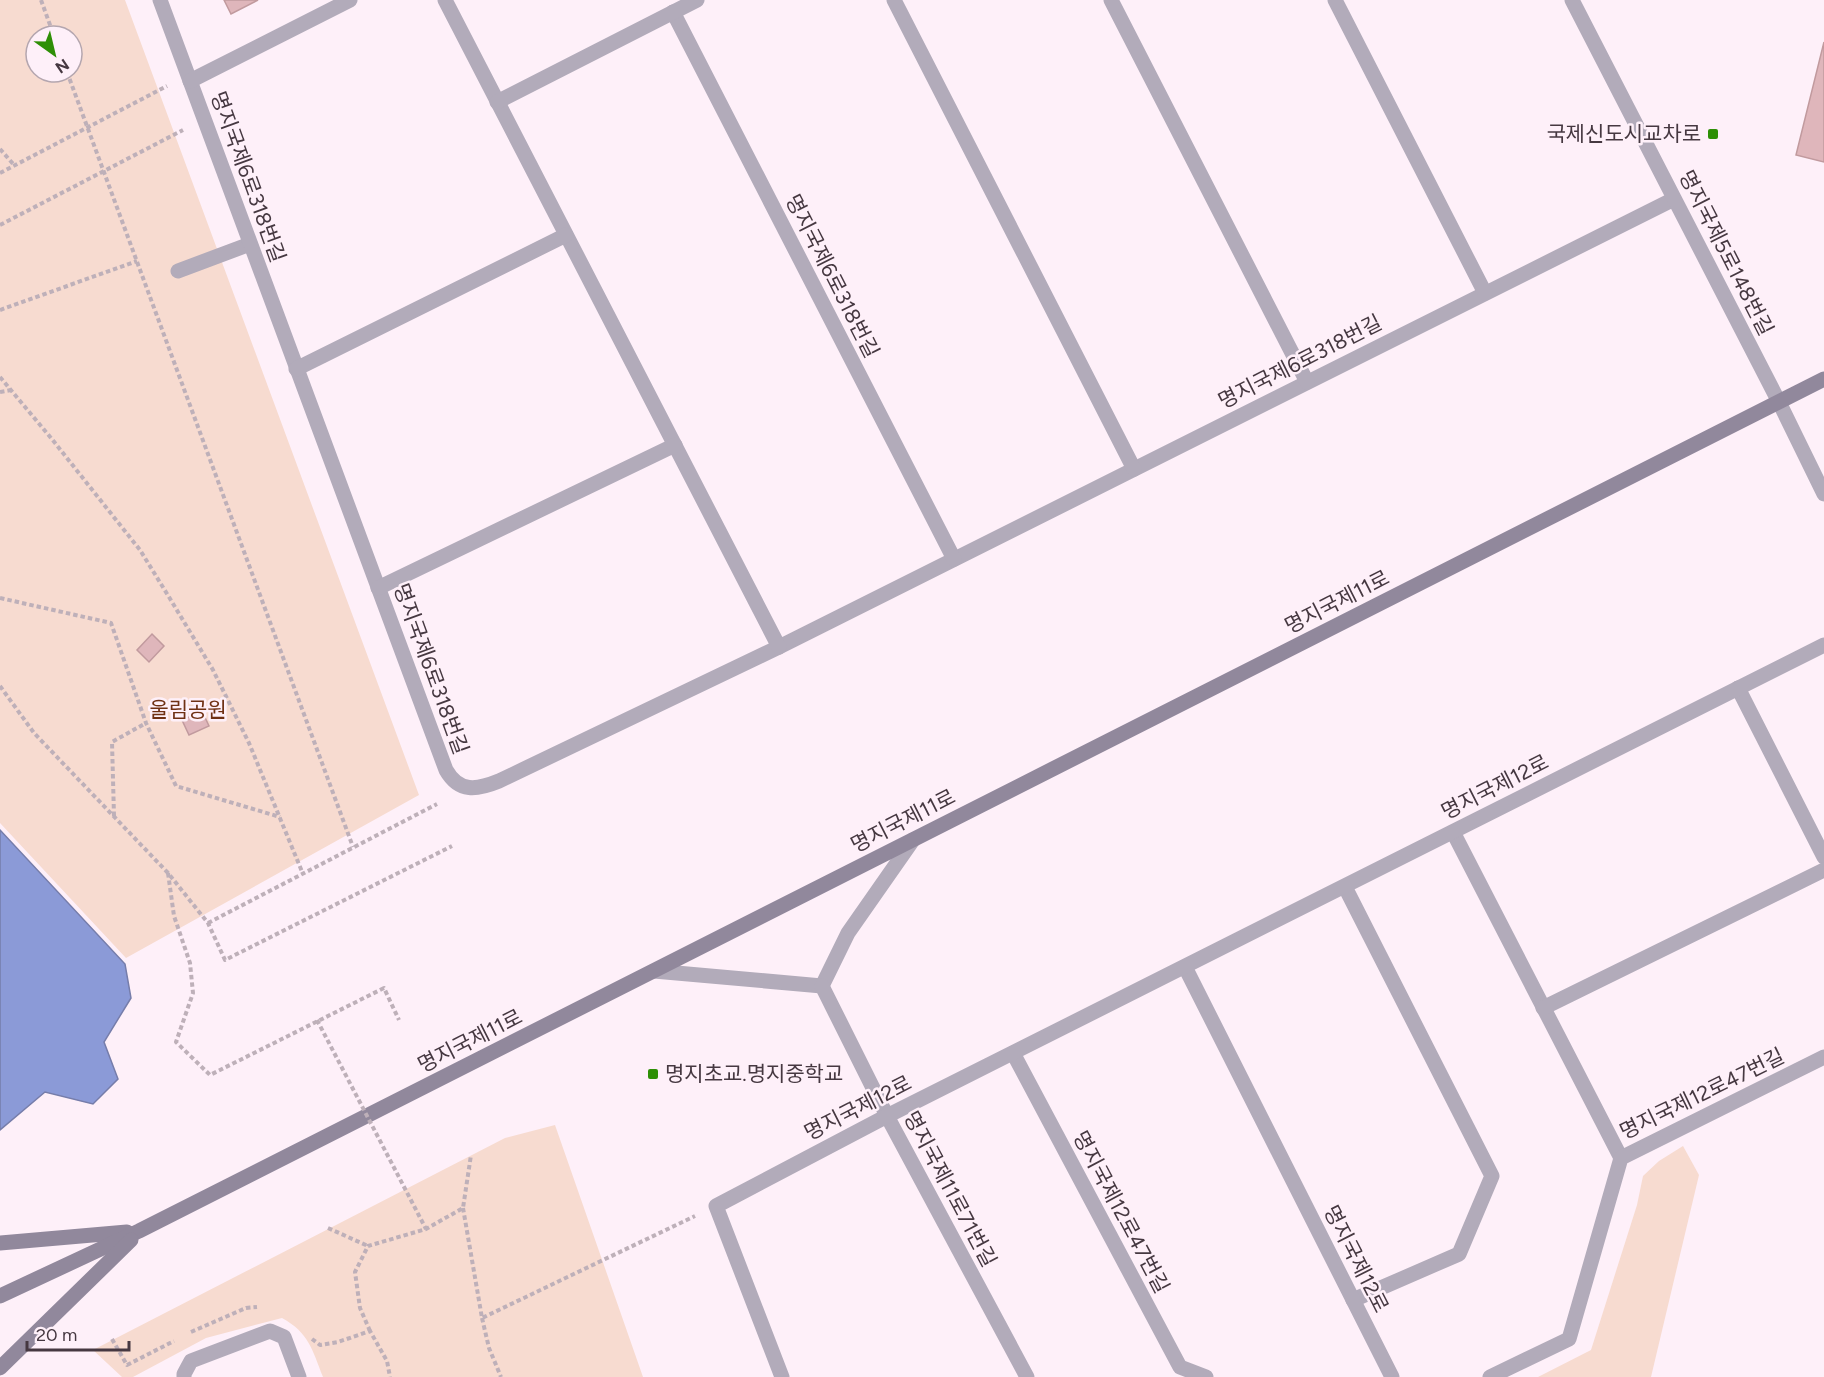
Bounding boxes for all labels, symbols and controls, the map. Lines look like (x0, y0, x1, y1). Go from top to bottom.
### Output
north arrow (24, 24, 84, 84)
text: N (52, 55, 73, 77)
street label: 명지국제6로318번길 (206, 88, 291, 266)
place label: 국제신도시교차로 (1546, 121, 1701, 146)
marker: 국제신도시교차로 (1706, 127, 1720, 141)
street label: 명지국제5로148번길 (1674, 166, 1779, 340)
street label: 명지국제6로318번길 (780, 190, 884, 362)
street label: 명지국제6로318번길 (1214, 310, 1386, 414)
street label: 명지국제11로 (1280, 565, 1393, 639)
street label: 명지국제6로318번길 (389, 580, 474, 758)
park label: 울림공원 (149, 697, 227, 722)
street label: 명지국제12로 (1437, 749, 1553, 824)
street label: 명지국제11로 (846, 784, 959, 858)
street label: 명지국제11로 (413, 1004, 526, 1078)
street label: 명지국제12로47번길 (1615, 1043, 1788, 1144)
place label: 명지초교.명지중학교 (665, 1061, 843, 1086)
marker: 명지초교.명지중학교 (646, 1067, 660, 1081)
street label: 명지국제12로 (800, 1070, 916, 1145)
street label: 명지국제11로71번길 (899, 1107, 1002, 1271)
street label: 명지국제12로47번길 (1068, 1126, 1175, 1297)
street label: 명지국제12로 (1319, 1201, 1394, 1317)
scale bar (27, 1314, 129, 1352)
text: 20 m (36, 1324, 77, 1346)

